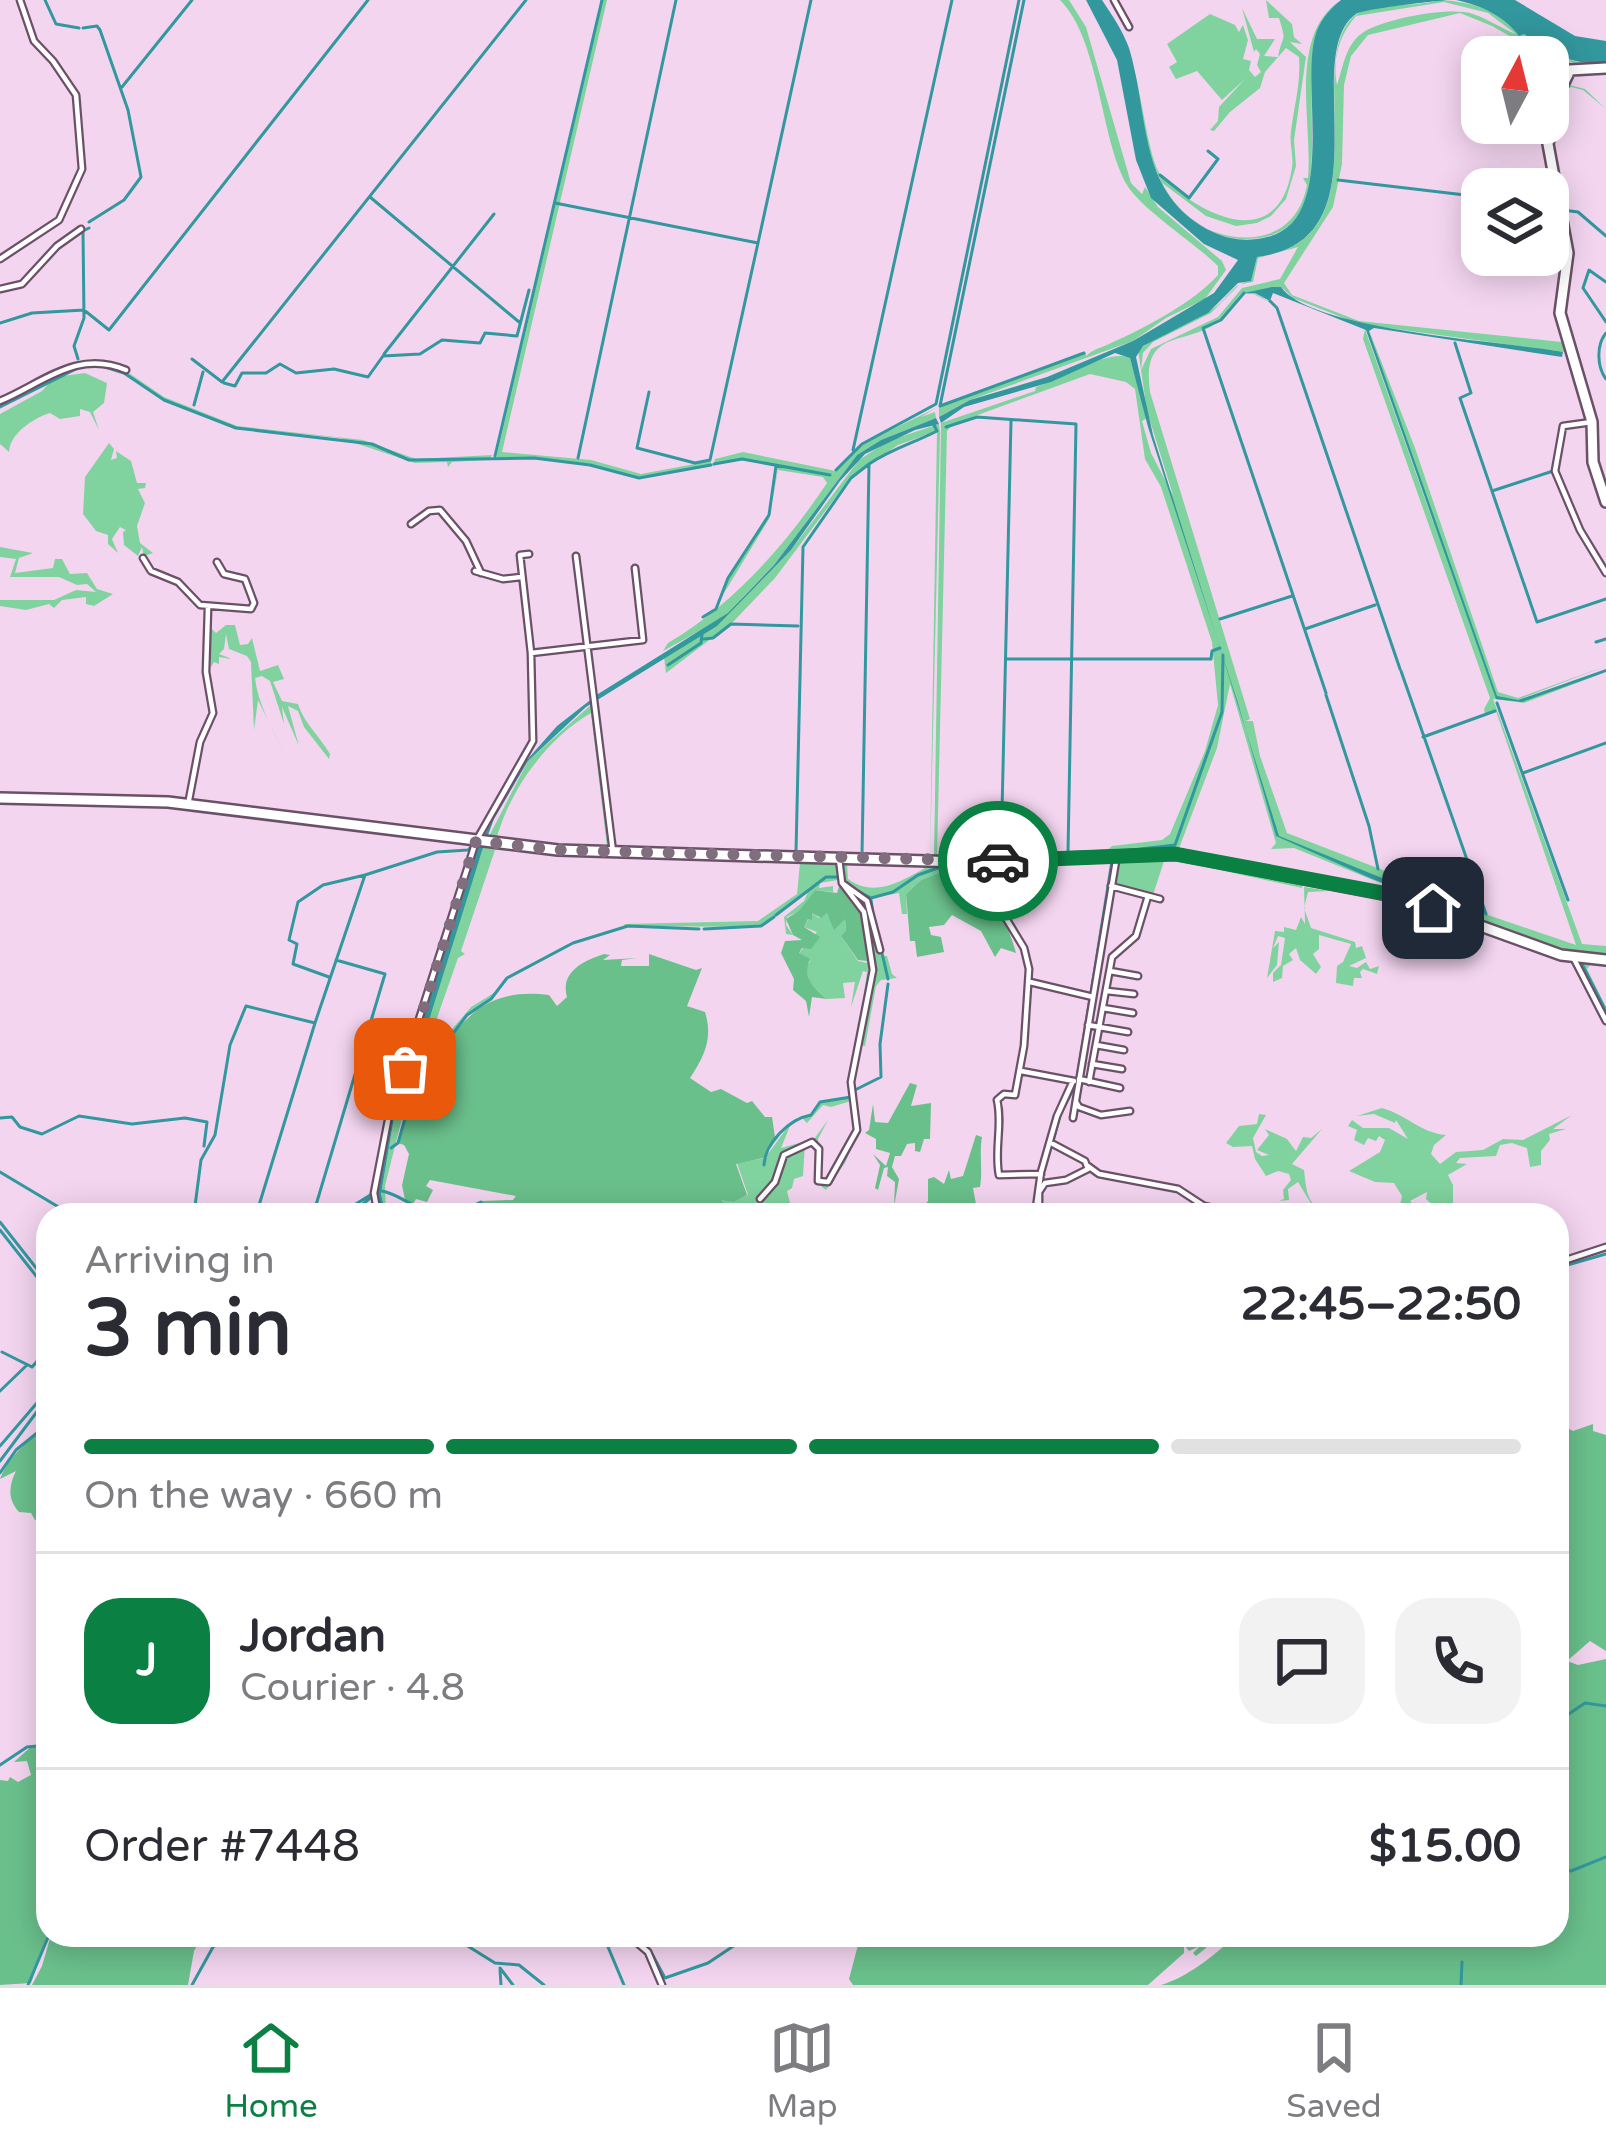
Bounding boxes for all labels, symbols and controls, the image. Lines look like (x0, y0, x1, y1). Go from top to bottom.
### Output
north arrow (1461, 36, 1569, 144)
map controls (1461, 36, 1569, 276)
button: layers (1461, 168, 1569, 276)
courier (938, 801, 1058, 921)
icon: car (965, 828, 1031, 894)
pin (1382, 857, 1484, 959)
icon: home (1400, 875, 1466, 941)
pin (354, 1018, 456, 1120)
icon: bag (372, 1036, 438, 1102)
text: Arriving in (84, 1237, 275, 1284)
text: 22:45–22:50 (1241, 1278, 1521, 1332)
text: 3 min (84, 1282, 292, 1376)
text: On the way · 660 m (84, 1472, 443, 1519)
button: chat (1239, 1598, 1365, 1724)
button: phone (1395, 1598, 1521, 1724)
text: Jordan (240, 1610, 386, 1664)
text: J (137, 1634, 157, 1688)
text: Courier · 4.8 (240, 1664, 465, 1711)
text: Order #7448 (84, 1820, 360, 1874)
text: $15.00 (1369, 1820, 1521, 1874)
tab: Home (224, 2015, 318, 2126)
tab: Map (766, 2015, 838, 2126)
tab: Saved (1286, 2015, 1382, 2126)

